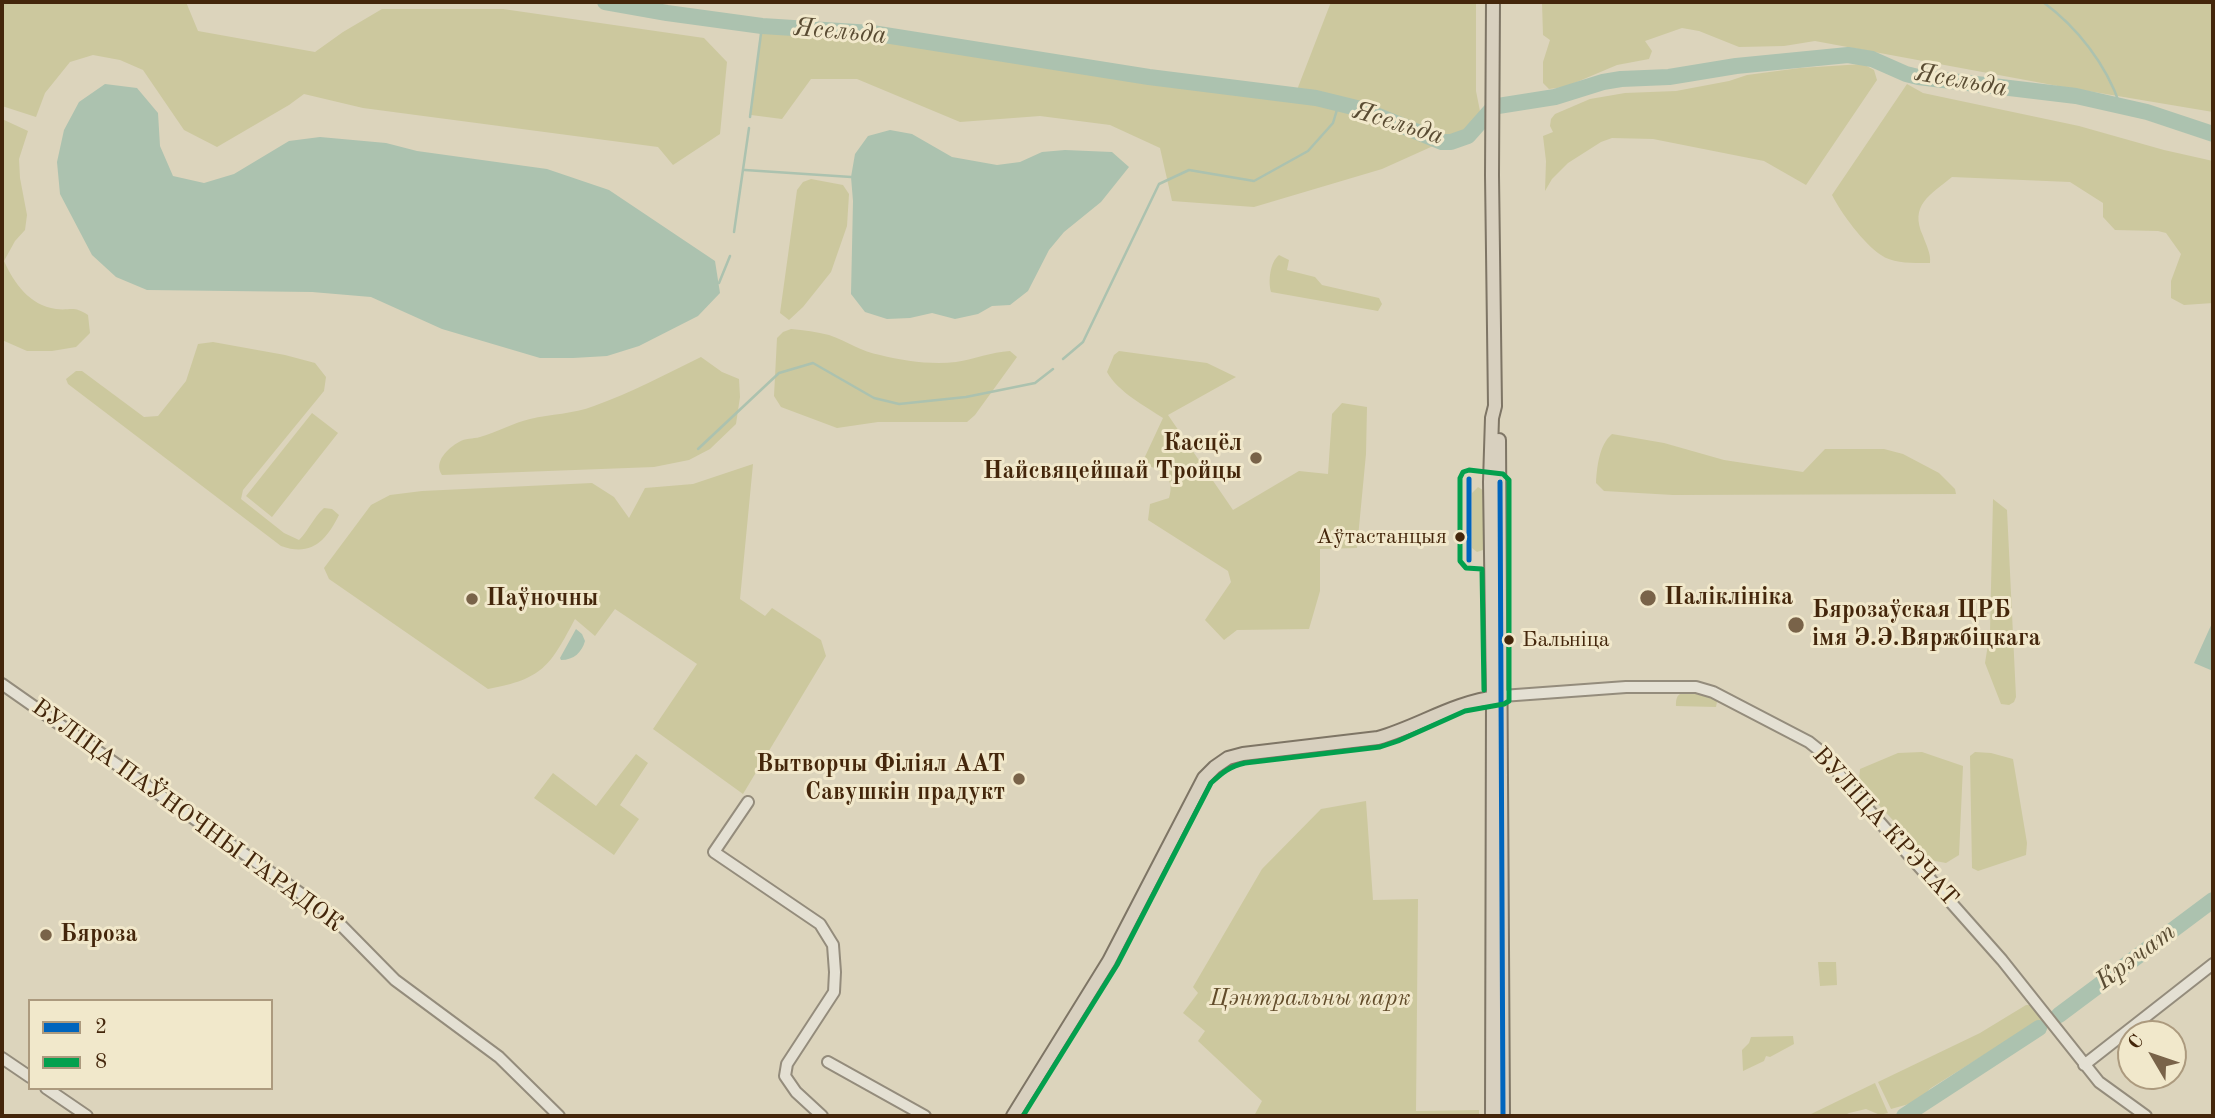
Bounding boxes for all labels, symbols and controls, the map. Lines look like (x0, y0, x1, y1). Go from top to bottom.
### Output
water label: Ясельда (792, 12, 888, 52)
water label: Ясельда (1912, 58, 2010, 104)
water label: Ясельда (1349, 95, 1447, 153)
place label: Касцёл Найсвяцейшай Тройцы (983, 430, 1242, 486)
marker: Касцёл Найсвяцейшай Тройцы (1248, 450, 1264, 466)
place label: Аўтастанцыя (1316, 524, 1447, 550)
marker: Аўтастанцыя (1453, 530, 1467, 544)
place label: Паліклініка (1664, 584, 1793, 612)
place label: Паўночны (486, 585, 598, 613)
marker: Паліклініка (1638, 588, 1658, 608)
marker: Паўночны (464, 591, 480, 607)
place label: Бярозаўская ЦРБ імя Э.Э.Вяржбіцкага (1812, 597, 2041, 653)
marker: Бярозаўская ЦРБ імя Э.Э.Вяржбіцкага (1786, 615, 1806, 635)
place label: Бальніца (1522, 627, 1610, 653)
marker: Бальніца (1502, 633, 1516, 647)
street label: ВУЛІЦА ПАЎНОЧНЫ ГАРАДОК (26, 693, 348, 939)
street label: ВУЛІЦА КРЭЧАТ (1806, 741, 1964, 913)
place label: Вытворчы Філіял ААТ Савушкін прадукт (756, 751, 1005, 807)
marker: Вытворчы Філіял ААТ Савушкін прадукт (1011, 771, 1027, 787)
water label: Крэчат (2090, 917, 2182, 997)
place label: Бяроза (60, 921, 138, 949)
marker: Бяроза (38, 927, 54, 943)
park label: Цэнтральны парк (1209, 985, 1411, 1013)
legend (28, 999, 273, 1090)
text: 2 (95, 1017, 107, 1038)
north arrow (2117, 1020, 2187, 1090)
text: С (2126, 1032, 2148, 1054)
text: 8 (95, 1052, 107, 1073)

